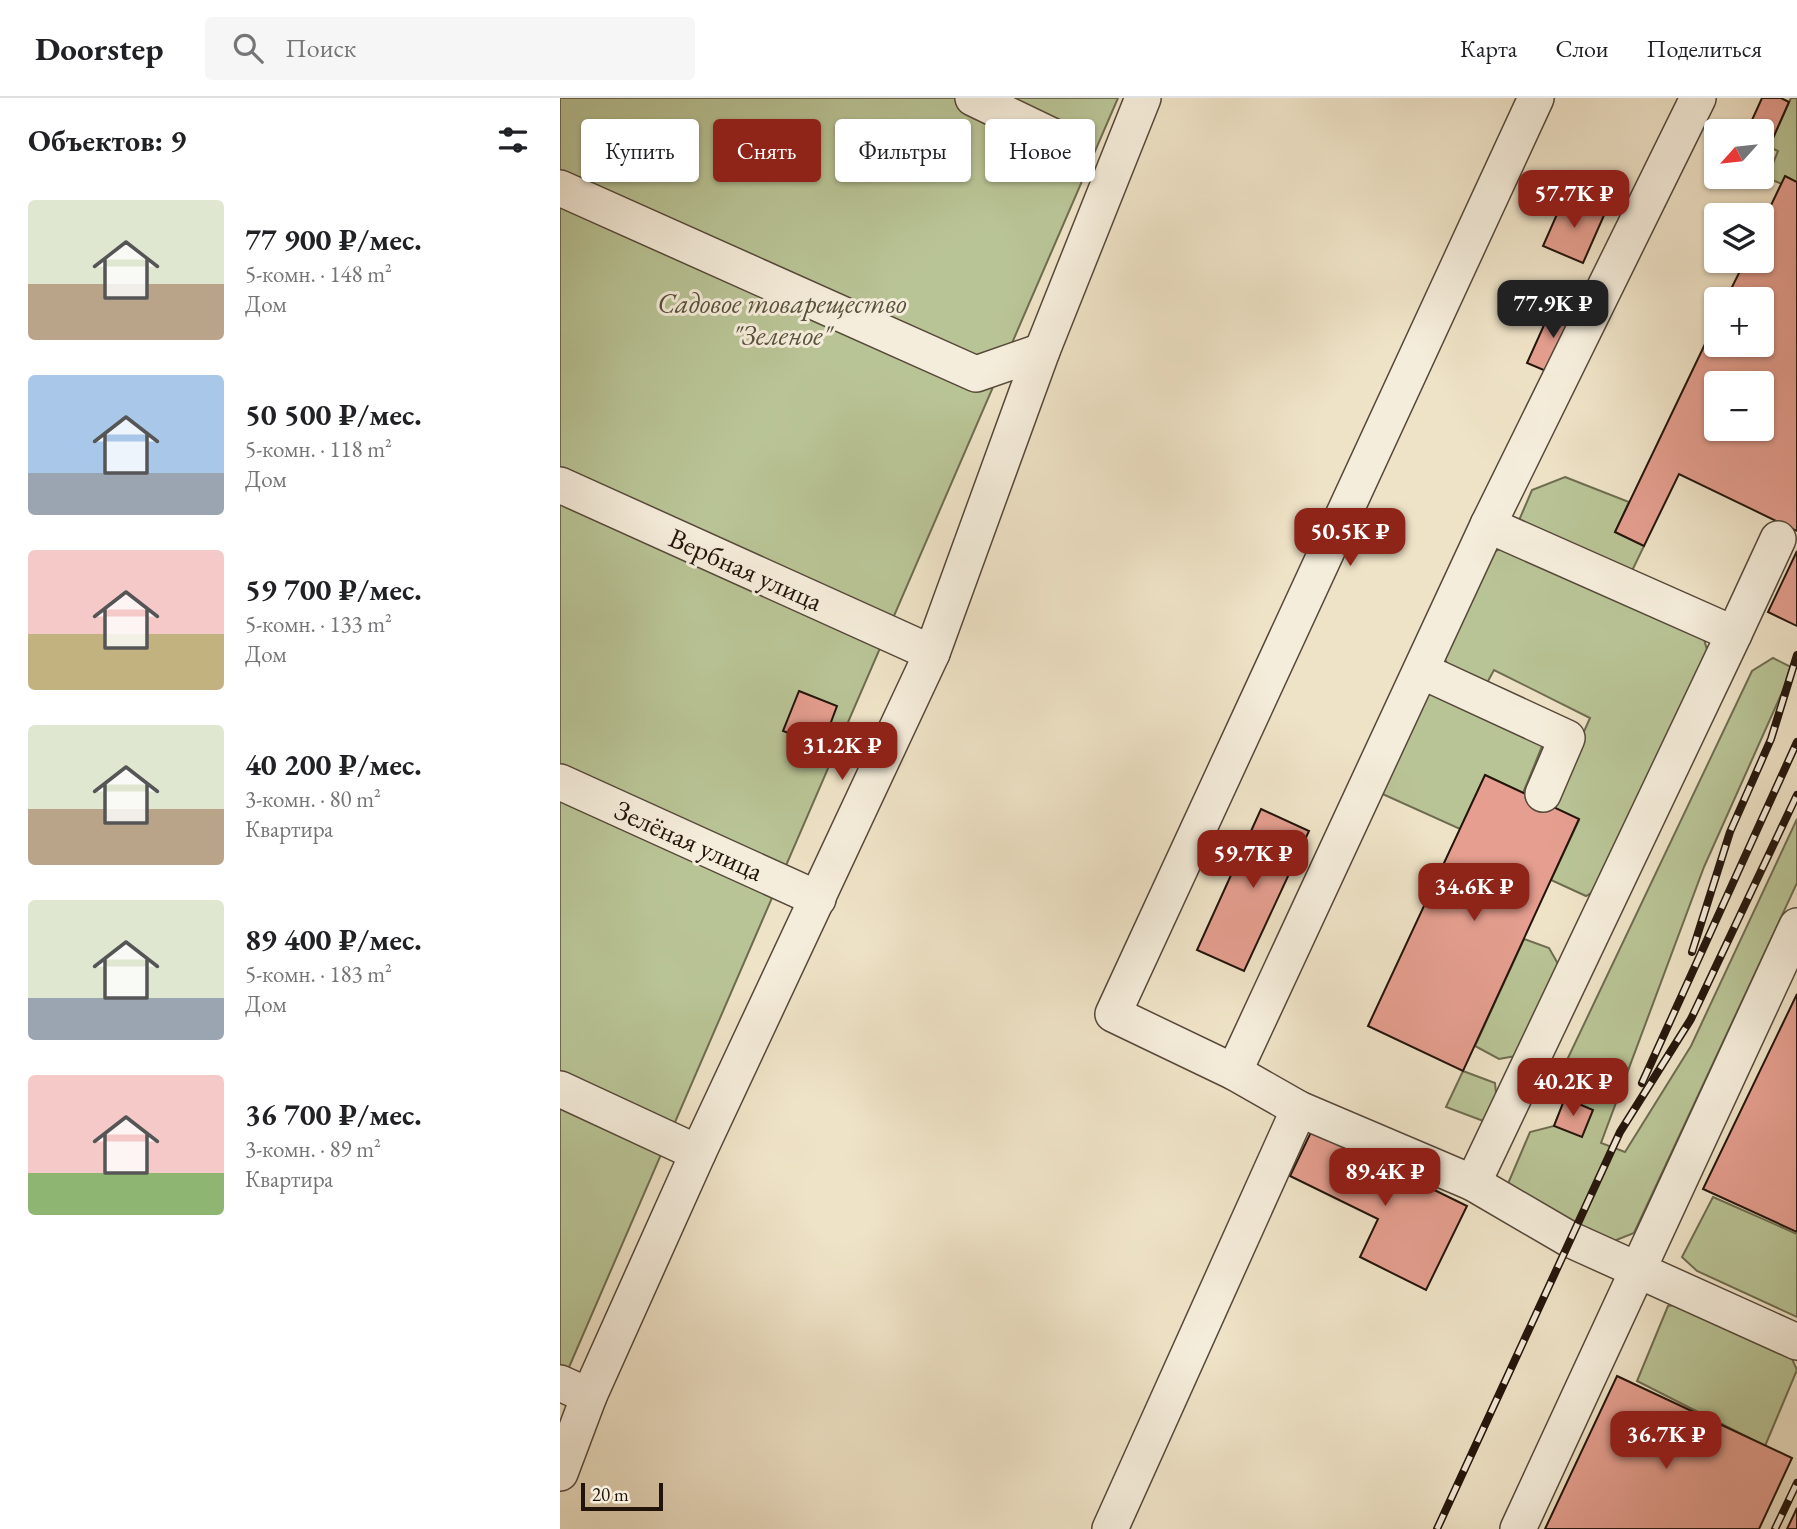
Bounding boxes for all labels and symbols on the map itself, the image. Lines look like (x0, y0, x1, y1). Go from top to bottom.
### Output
north arrow (1704, 119, 1774, 189)
pin: 57.7K ₽ (1509, 170, 1639, 230)
pin: 77.9K ₽ (1488, 280, 1618, 340)
park label: Садовое товарещество "Зеленое" (657, 285, 907, 353)
pin: 50.5K ₽ (1285, 508, 1415, 568)
street label: Вербная улица (664, 519, 829, 619)
pin: 31.2K ₽ (777, 722, 907, 782)
street label: Зелёная улица (609, 791, 770, 889)
pin: 59.7K ₽ (1188, 830, 1318, 890)
pin: 34.6K ₽ (1409, 864, 1539, 923)
pin: 40.2K ₽ (1508, 1058, 1638, 1118)
pin: 89.4K ₽ (1320, 1148, 1450, 1208)
pin: 36.7K ₽ (1601, 1412, 1731, 1471)
scale bar (581, 1480, 663, 1512)

